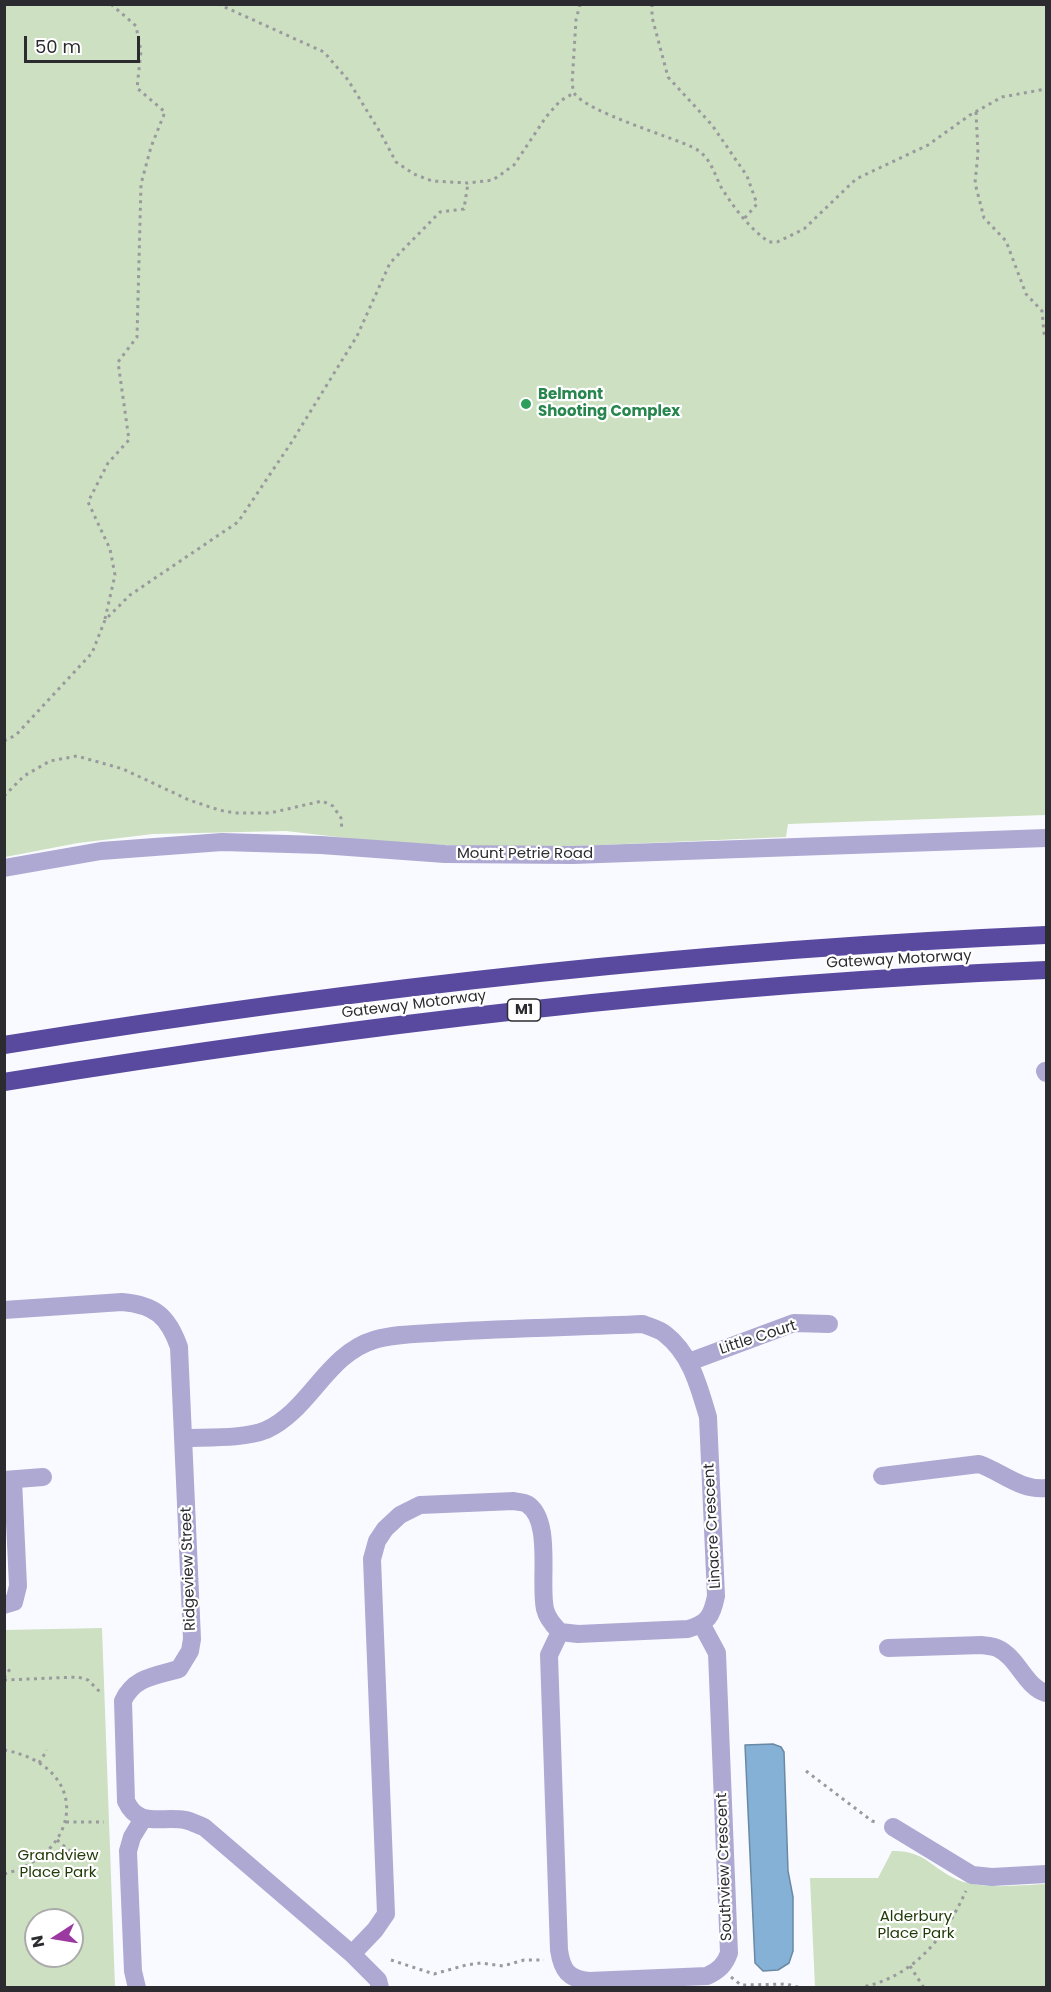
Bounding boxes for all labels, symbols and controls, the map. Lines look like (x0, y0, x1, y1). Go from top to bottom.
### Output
scale bar (27, 24, 142, 62)
text: 50 m (35, 34, 81, 59)
place label: Belmont Shooting Complex (538, 386, 680, 421)
marker: Belmont Shooting Complex (519, 397, 533, 411)
street label: Mount Petrie Road (457, 845, 593, 863)
street label: Gateway Motorway (826, 947, 972, 973)
street label: Gateway Motorway (341, 987, 487, 1023)
road number: M1 (508, 999, 540, 1021)
street label: Little Court (717, 1317, 799, 1359)
street label: Linacre Crescent (701, 1463, 725, 1589)
street label: Ridgeview Street (178, 1507, 200, 1631)
street label: Southview Crescent (713, 1792, 737, 1942)
park label: Grandview Place Park (18, 1847, 98, 1882)
north arrow (24, 1908, 84, 1968)
park label: Alderbury Place Park (877, 1908, 955, 1943)
text: N (25, 1933, 50, 1950)

